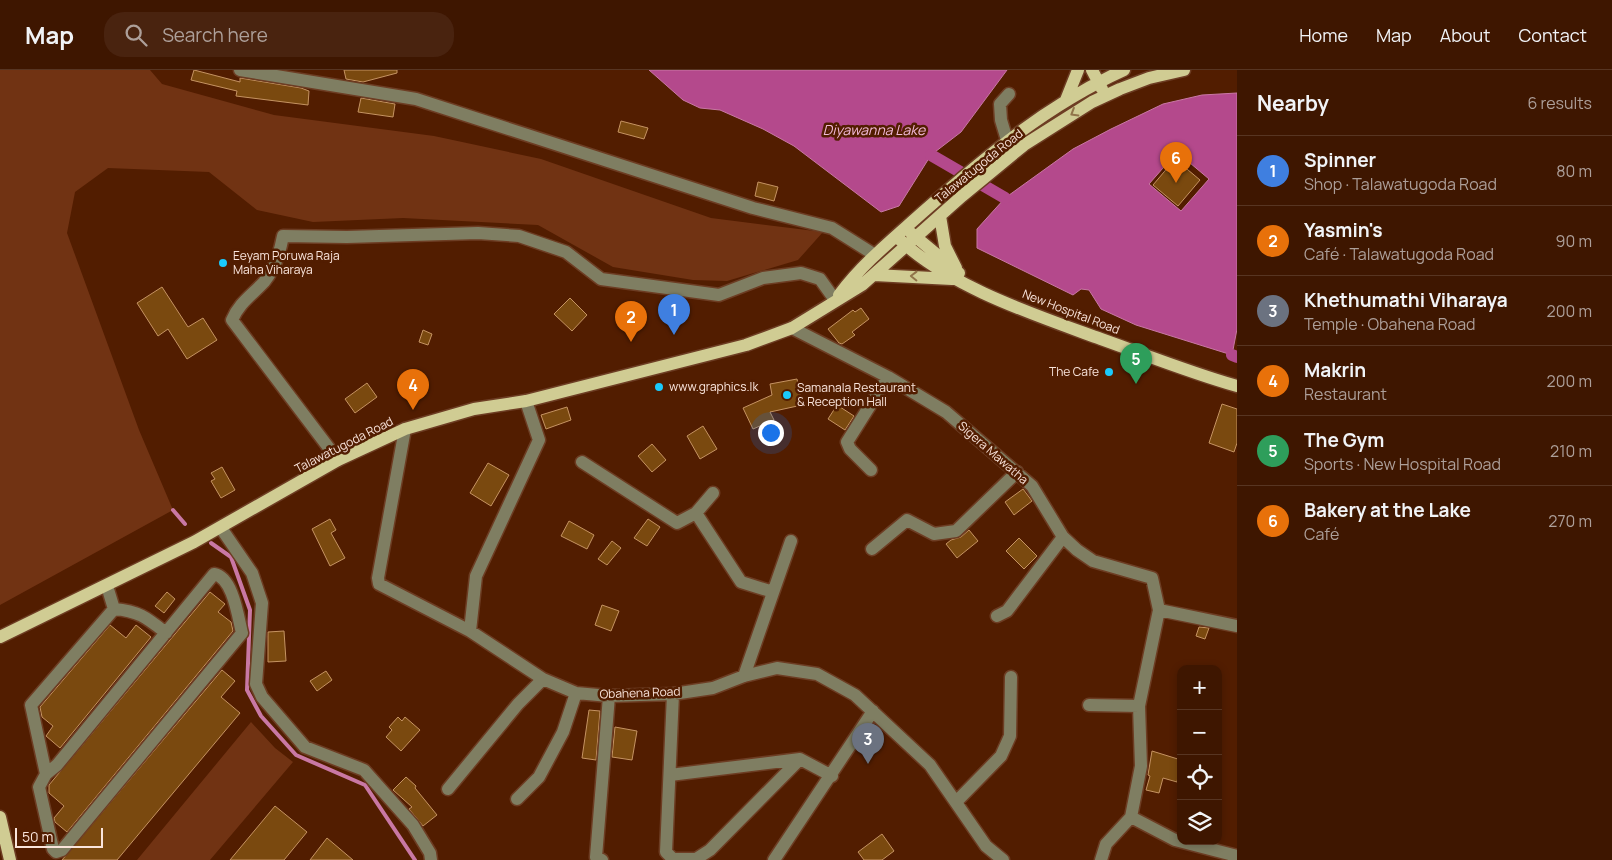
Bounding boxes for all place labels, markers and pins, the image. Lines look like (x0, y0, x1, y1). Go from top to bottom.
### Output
pin: 6 (1160, 142, 1192, 183)
place label: Eeyam Poruwa Raja Maha Viharaya (233, 247, 340, 278)
marker: Eeyam Poruwa Raja Maha Viharaya (217, 257, 229, 269)
pin: 1 (658, 294, 690, 335)
pin: 2 (615, 301, 647, 342)
pin: 5 (1120, 343, 1152, 384)
place label: The Cafe (1049, 363, 1099, 380)
marker: The Cafe (1103, 366, 1115, 378)
pin: 4 (397, 369, 429, 410)
place label: www.graphics.lk (669, 378, 759, 395)
place label: Samanala Restaurant & Reception Hall (797, 379, 916, 410)
marker: www.graphics.lk (653, 381, 665, 393)
marker: Samanala Restaurant & Reception Hall (781, 389, 793, 401)
pin: 3 (852, 723, 884, 764)

